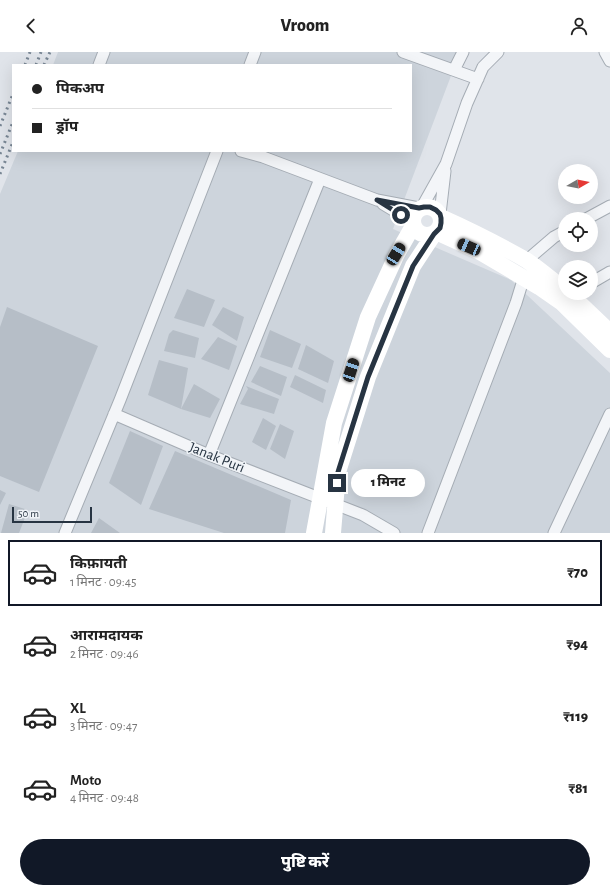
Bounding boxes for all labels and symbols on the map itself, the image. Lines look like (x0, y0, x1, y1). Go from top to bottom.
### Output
north arrow (558, 164, 598, 204)
route start (392, 206, 410, 224)
car (456, 237, 482, 257)
car (385, 241, 407, 267)
car (342, 357, 360, 383)
street label: Janak Puri (187, 440, 247, 475)
callout: 1 मिनट (351, 469, 425, 497)
route end (328, 474, 346, 492)
scale bar (12, 505, 92, 524)

